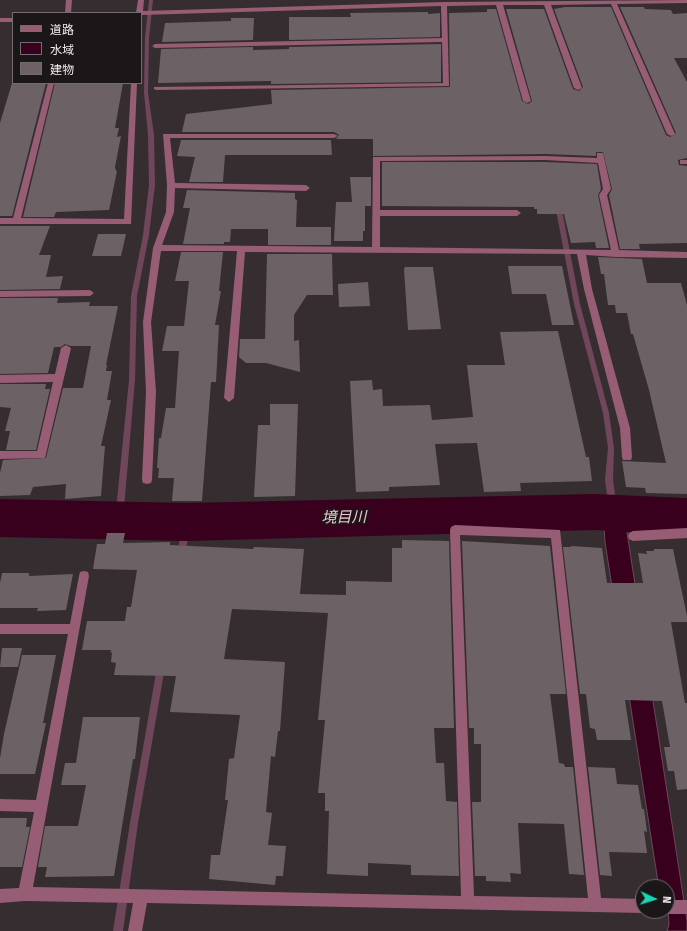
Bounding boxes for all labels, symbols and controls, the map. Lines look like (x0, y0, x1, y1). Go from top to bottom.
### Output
legend (12, 12, 142, 84)
text: 道路 (50, 23, 74, 37)
text: 水域 (50, 43, 74, 57)
text: 建物 (50, 63, 74, 77)
water label: 境目川 (321, 509, 367, 527)
north arrow (635, 879, 675, 919)
text: N (660, 896, 673, 904)

